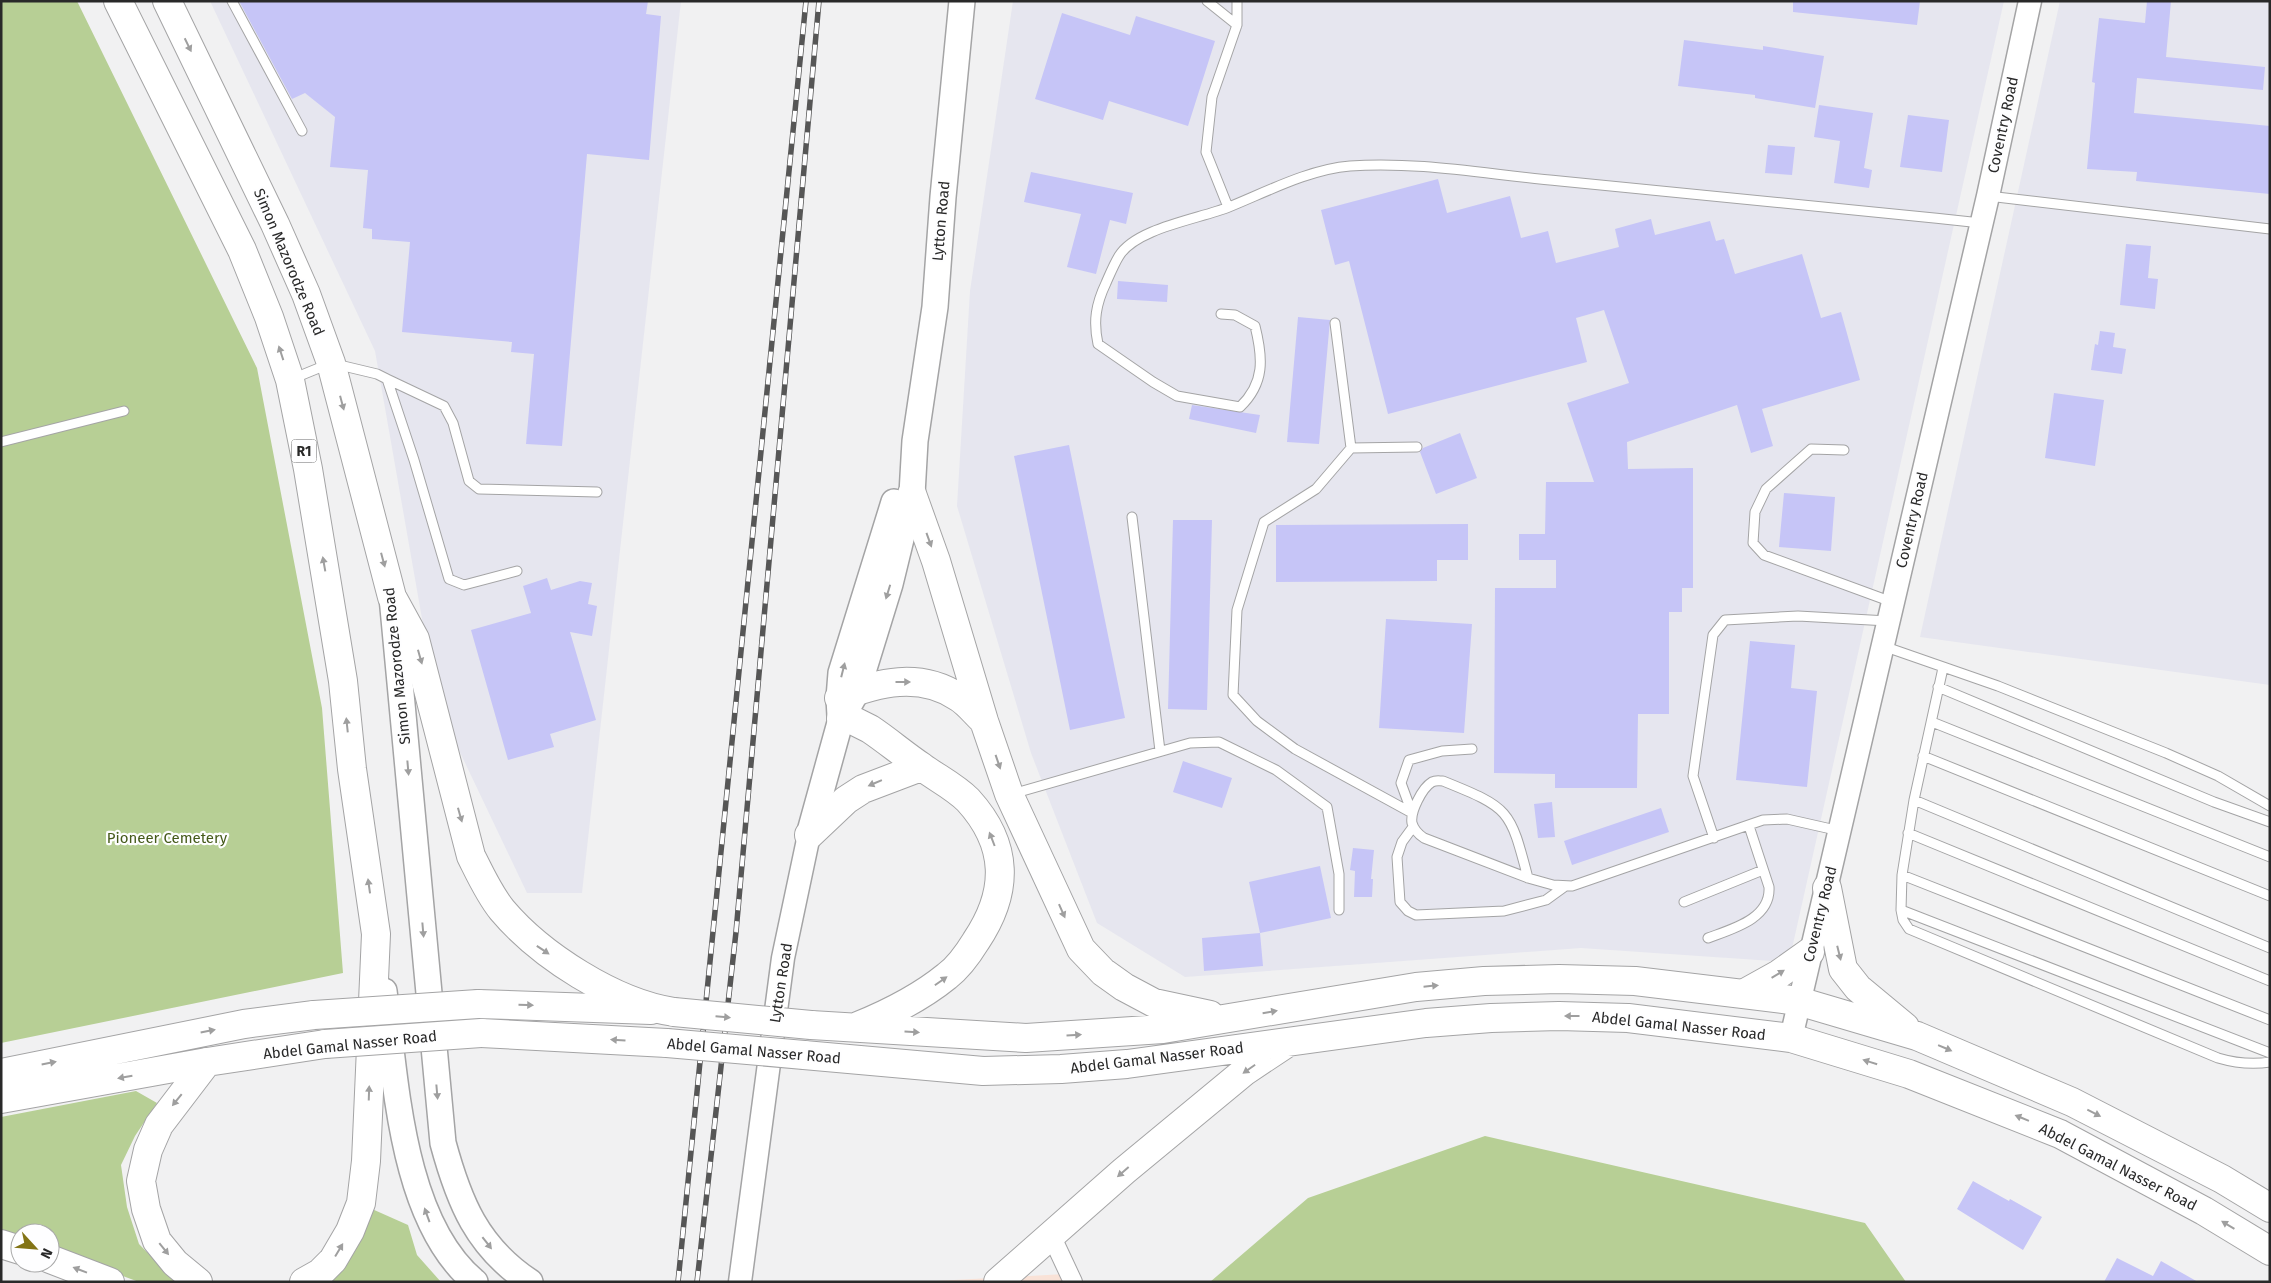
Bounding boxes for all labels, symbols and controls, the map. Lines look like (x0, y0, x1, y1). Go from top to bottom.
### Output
one-way arrow (184, 38, 192, 52)
street label: Coventry Road (1984, 75, 2022, 175)
street label: Lytton Road (929, 180, 953, 262)
street label: Simon Mazorodze Road (250, 186, 328, 338)
one-way arrow (277, 346, 284, 361)
one-way arrow (338, 395, 346, 410)
road number: R1 (292, 440, 316, 462)
street label: Coventry Road (1892, 470, 1932, 570)
one-way arrow (925, 532, 933, 547)
one-way arrow (379, 553, 387, 568)
one-way arrow (320, 555, 328, 571)
one-way arrow (883, 585, 891, 600)
street label: Simon Mazorodze Road (380, 586, 414, 746)
one-way arrow (416, 650, 424, 665)
one-way arrow (839, 663, 847, 678)
one-way arrow (895, 678, 911, 686)
one-way arrow (343, 716, 351, 732)
one-way arrow (995, 754, 1002, 769)
one-way arrow (404, 760, 412, 776)
one-way arrow (868, 780, 882, 788)
one-way arrow (456, 807, 464, 822)
park label: Pioneer Cemetery (107, 829, 228, 847)
one-way arrow (988, 831, 996, 846)
street label: Coventry Road (1799, 864, 1841, 964)
one-way arrow (365, 877, 373, 893)
one-way arrow (1058, 904, 1066, 918)
one-way arrow (419, 922, 427, 938)
street label: Lytton Road (766, 942, 796, 1024)
one-way arrow (536, 945, 550, 955)
one-way arrow (1836, 945, 1844, 960)
one-way arrow (1771, 970, 1784, 979)
one-way arrow (934, 976, 948, 986)
one-way arrow (1423, 982, 1439, 990)
one-way arrow (519, 1001, 535, 1009)
one-way arrow (1263, 1008, 1279, 1016)
street label: Abdel Gamal Nasser Road (1591, 1008, 1767, 1044)
one-way arrow (1564, 1012, 1580, 1020)
one-way arrow (715, 1013, 731, 1021)
one-way arrow (201, 1027, 216, 1035)
street label: Abdel Gamal Nasser Road (262, 1027, 438, 1063)
one-way arrow (904, 1028, 920, 1036)
one-way arrow (1067, 1031, 1083, 1039)
street label: Abdel Gamal Nasser Road (666, 1034, 842, 1068)
one-way arrow (610, 1036, 626, 1044)
street label: Abdel Gamal Nasser Road (1069, 1038, 1245, 1078)
one-way arrow (1938, 1044, 1953, 1052)
one-way arrow (1862, 1057, 1877, 1065)
one-way arrow (41, 1059, 57, 1067)
one-way arrow (1242, 1064, 1256, 1074)
one-way arrow (116, 1074, 132, 1082)
one-way arrow (366, 1084, 374, 1100)
one-way arrow (433, 1084, 441, 1100)
one-way arrow (171, 1094, 182, 1107)
one-way arrow (2086, 1109, 2101, 1117)
one-way arrow (2015, 1114, 2029, 1122)
street label: Abdel Gamal Nasser Road (2036, 1119, 2200, 1215)
one-way arrow (1116, 1166, 1129, 1177)
one-way arrow (423, 1207, 431, 1222)
one-way arrow (2222, 1221, 2235, 1230)
north arrow (10, 1223, 60, 1273)
one-way arrow (482, 1236, 493, 1249)
one-way arrow (159, 1242, 170, 1255)
one-way arrow (335, 1243, 344, 1256)
text: N (37, 1246, 56, 1261)
one-way arrow (72, 1266, 87, 1274)

